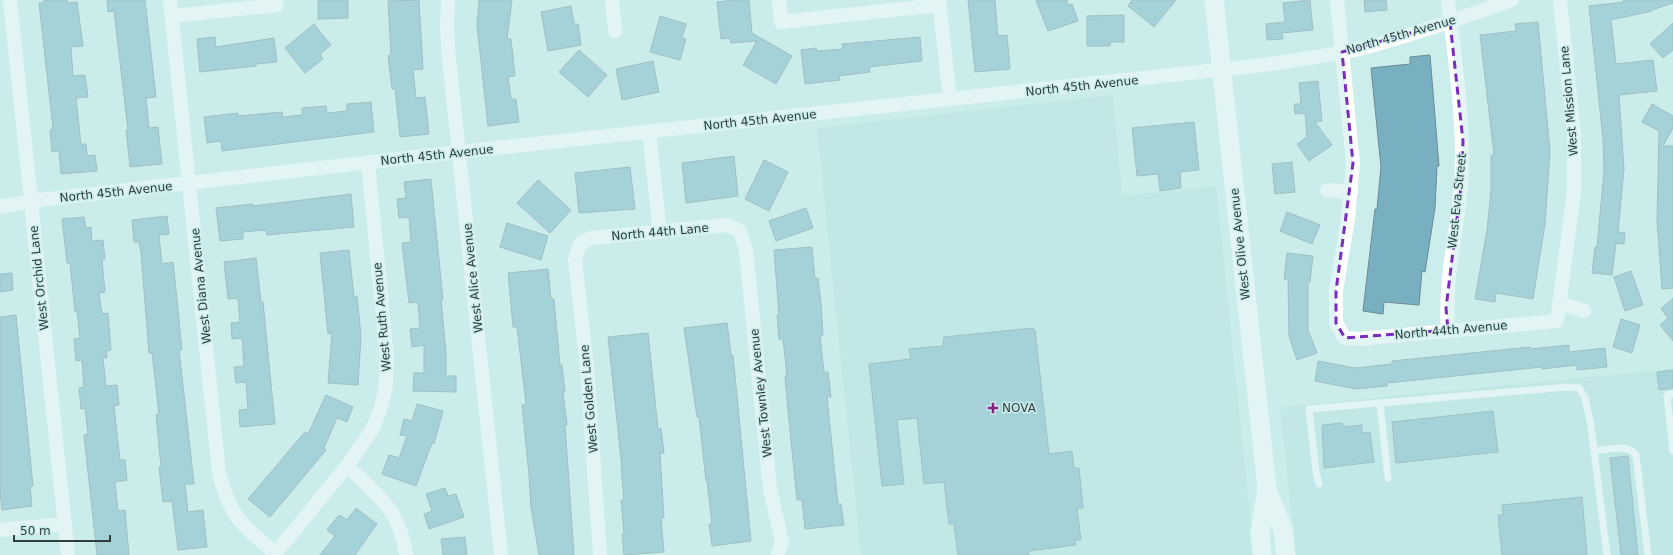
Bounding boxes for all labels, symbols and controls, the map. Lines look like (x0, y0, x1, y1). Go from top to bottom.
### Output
street label: North 45th Avenue (1345, 13, 1457, 57)
street label: West Mission Lane (1557, 45, 1581, 157)
street label: North 45th Avenue (1025, 73, 1139, 99)
street label: North 45th Avenue (703, 107, 817, 133)
street label: North 45th Avenue (380, 142, 494, 168)
street label: West Eva Street (1445, 152, 1469, 249)
street label: North 45th Avenue (59, 179, 173, 205)
street label: West Olive Avenue (1227, 187, 1253, 301)
street label: North 44th Lane (611, 221, 709, 243)
street label: West Alice Avenue (460, 222, 486, 334)
street label: West Orchid Lane (27, 225, 51, 331)
street label: West Diana Avenue (188, 227, 214, 345)
street label: West Ruth Avenue (370, 262, 394, 372)
street label: North 44th Avenue (1394, 318, 1508, 342)
street label: West Townley Avenue (747, 328, 775, 458)
street label: West Golden Lane (577, 344, 601, 454)
place label: NOVA (1002, 401, 1037, 415)
marker: NOVA (987, 402, 999, 414)
scale bar (14, 517, 110, 543)
text: 50 m (20, 524, 51, 538)

